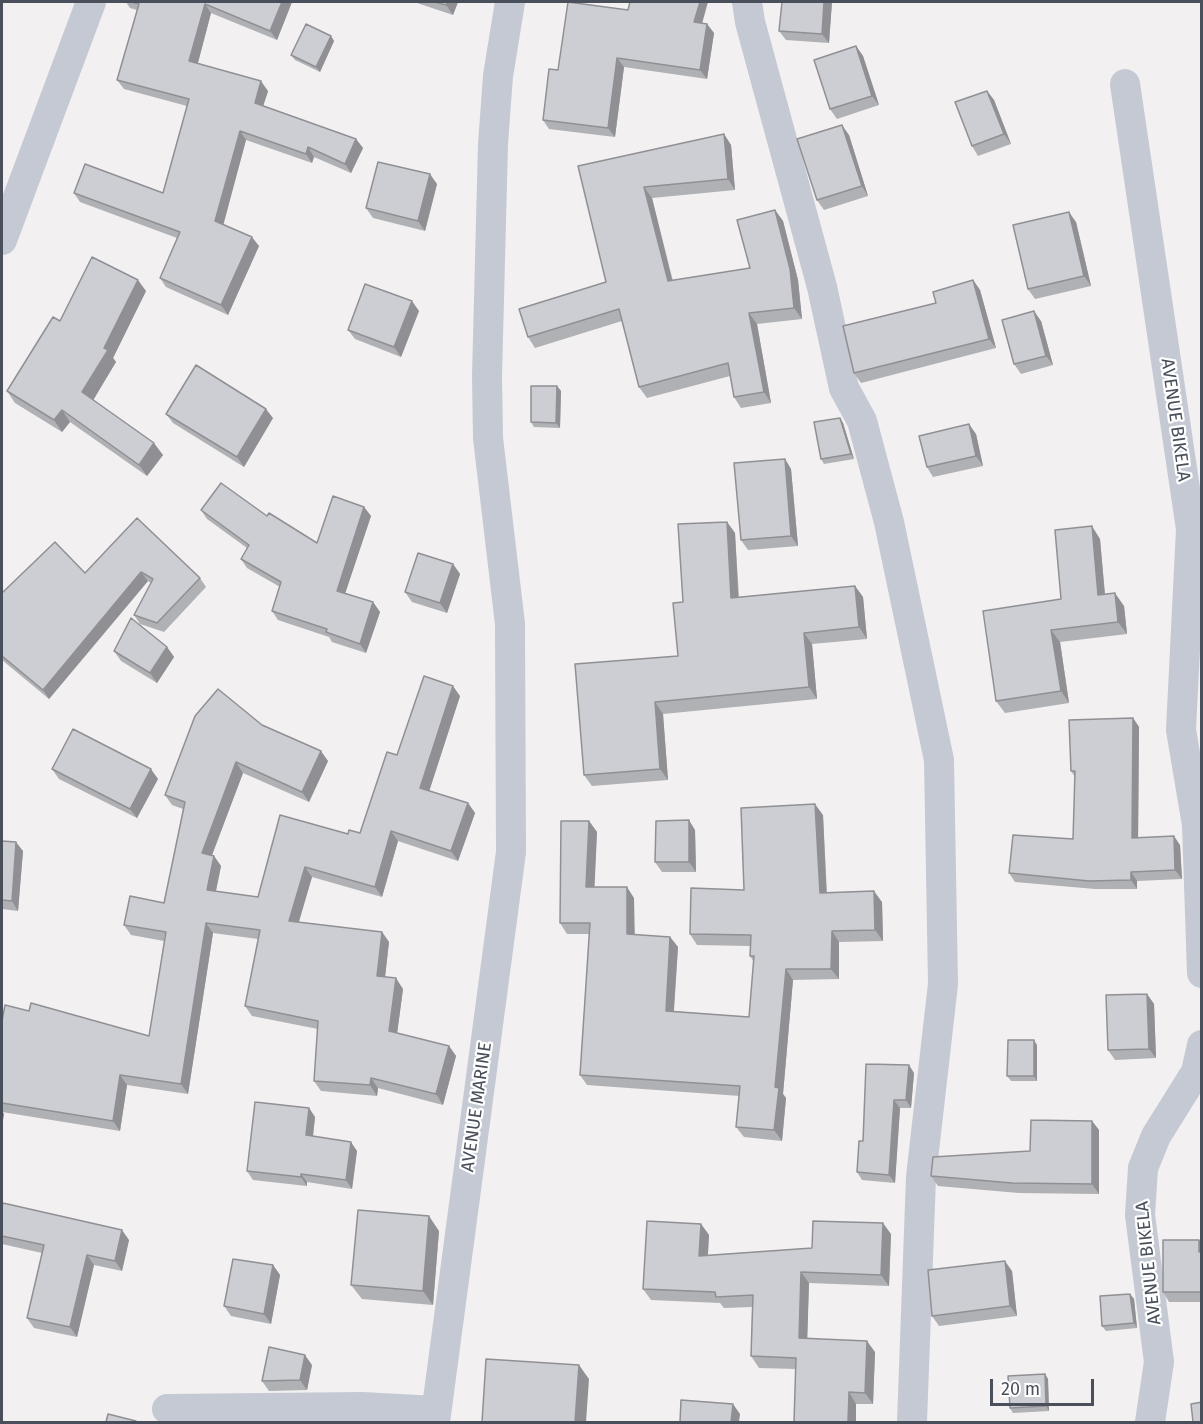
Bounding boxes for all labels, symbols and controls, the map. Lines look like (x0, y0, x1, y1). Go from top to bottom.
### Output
street label: AVENUE BIKELA (1156, 357, 1194, 483)
street label: AVENUE MARINE (457, 1041, 497, 1173)
street label: AVENUE BIKELA (1132, 1200, 1166, 1326)
scale bar (993, 1367, 1096, 1405)
text: 20 m (1001, 1378, 1040, 1400)

